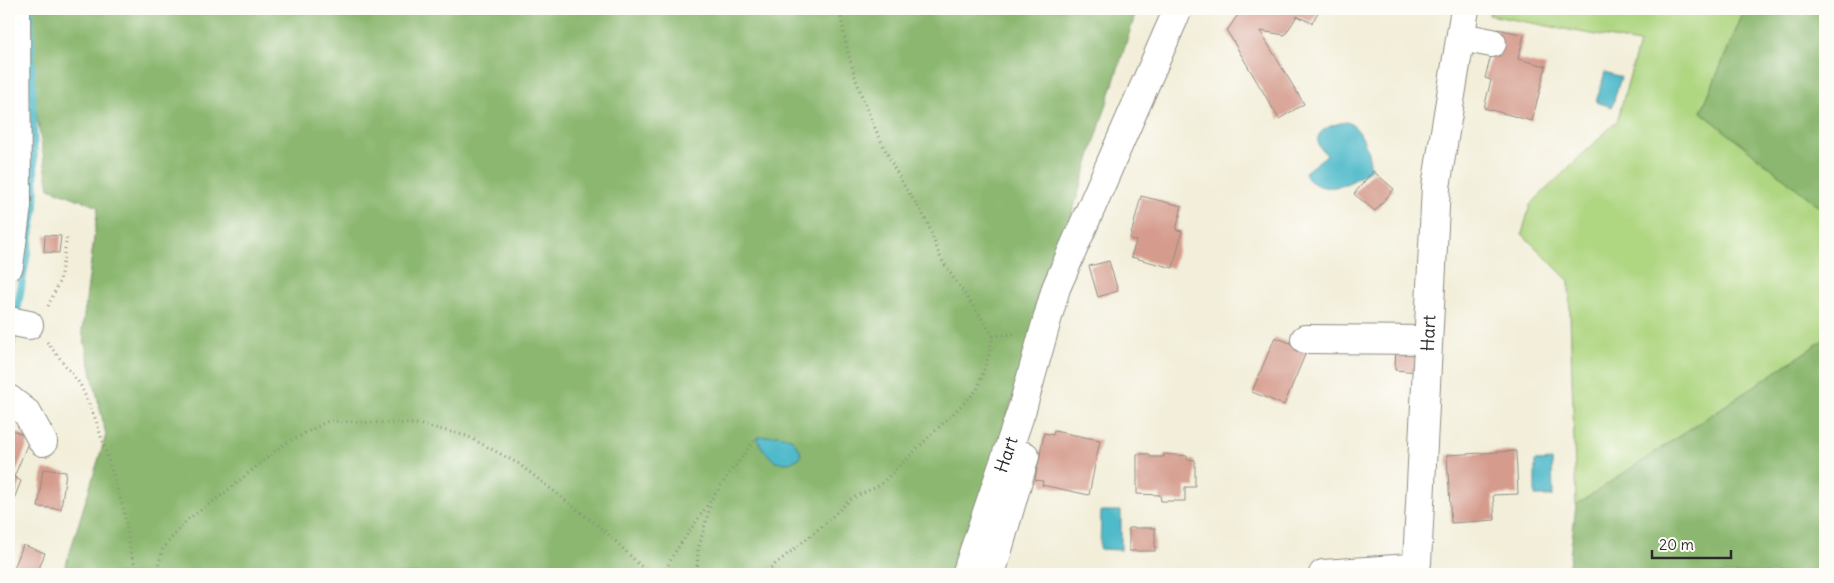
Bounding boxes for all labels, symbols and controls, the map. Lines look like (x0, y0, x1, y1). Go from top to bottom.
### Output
street label: Hart (1416, 314, 1441, 352)
street label: Hart (989, 433, 1023, 476)
scale bar (1652, 528, 1730, 560)
text: 20 m (1659, 535, 1694, 554)

